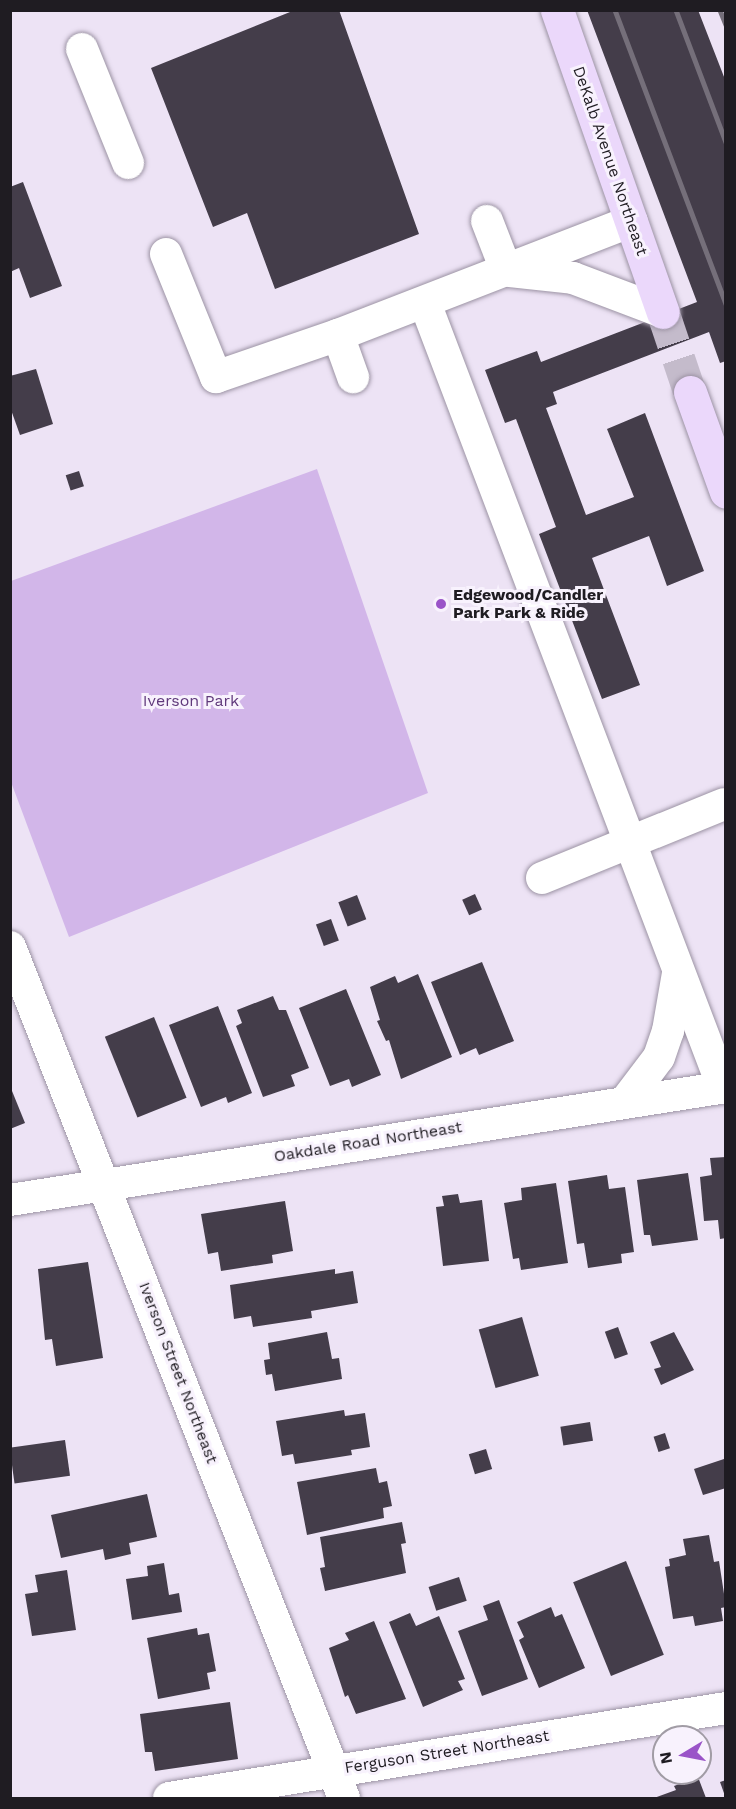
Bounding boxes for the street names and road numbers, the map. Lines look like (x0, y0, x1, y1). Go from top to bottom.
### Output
street label: DeKalb Avenue Northeast (568, 63, 652, 259)
street label: Oakdale Road Northeast (273, 1118, 463, 1166)
street label: Iverson Street Northeast (134, 1280, 222, 1466)
street label: Ferguson Street Northeast (343, 1726, 551, 1778)

